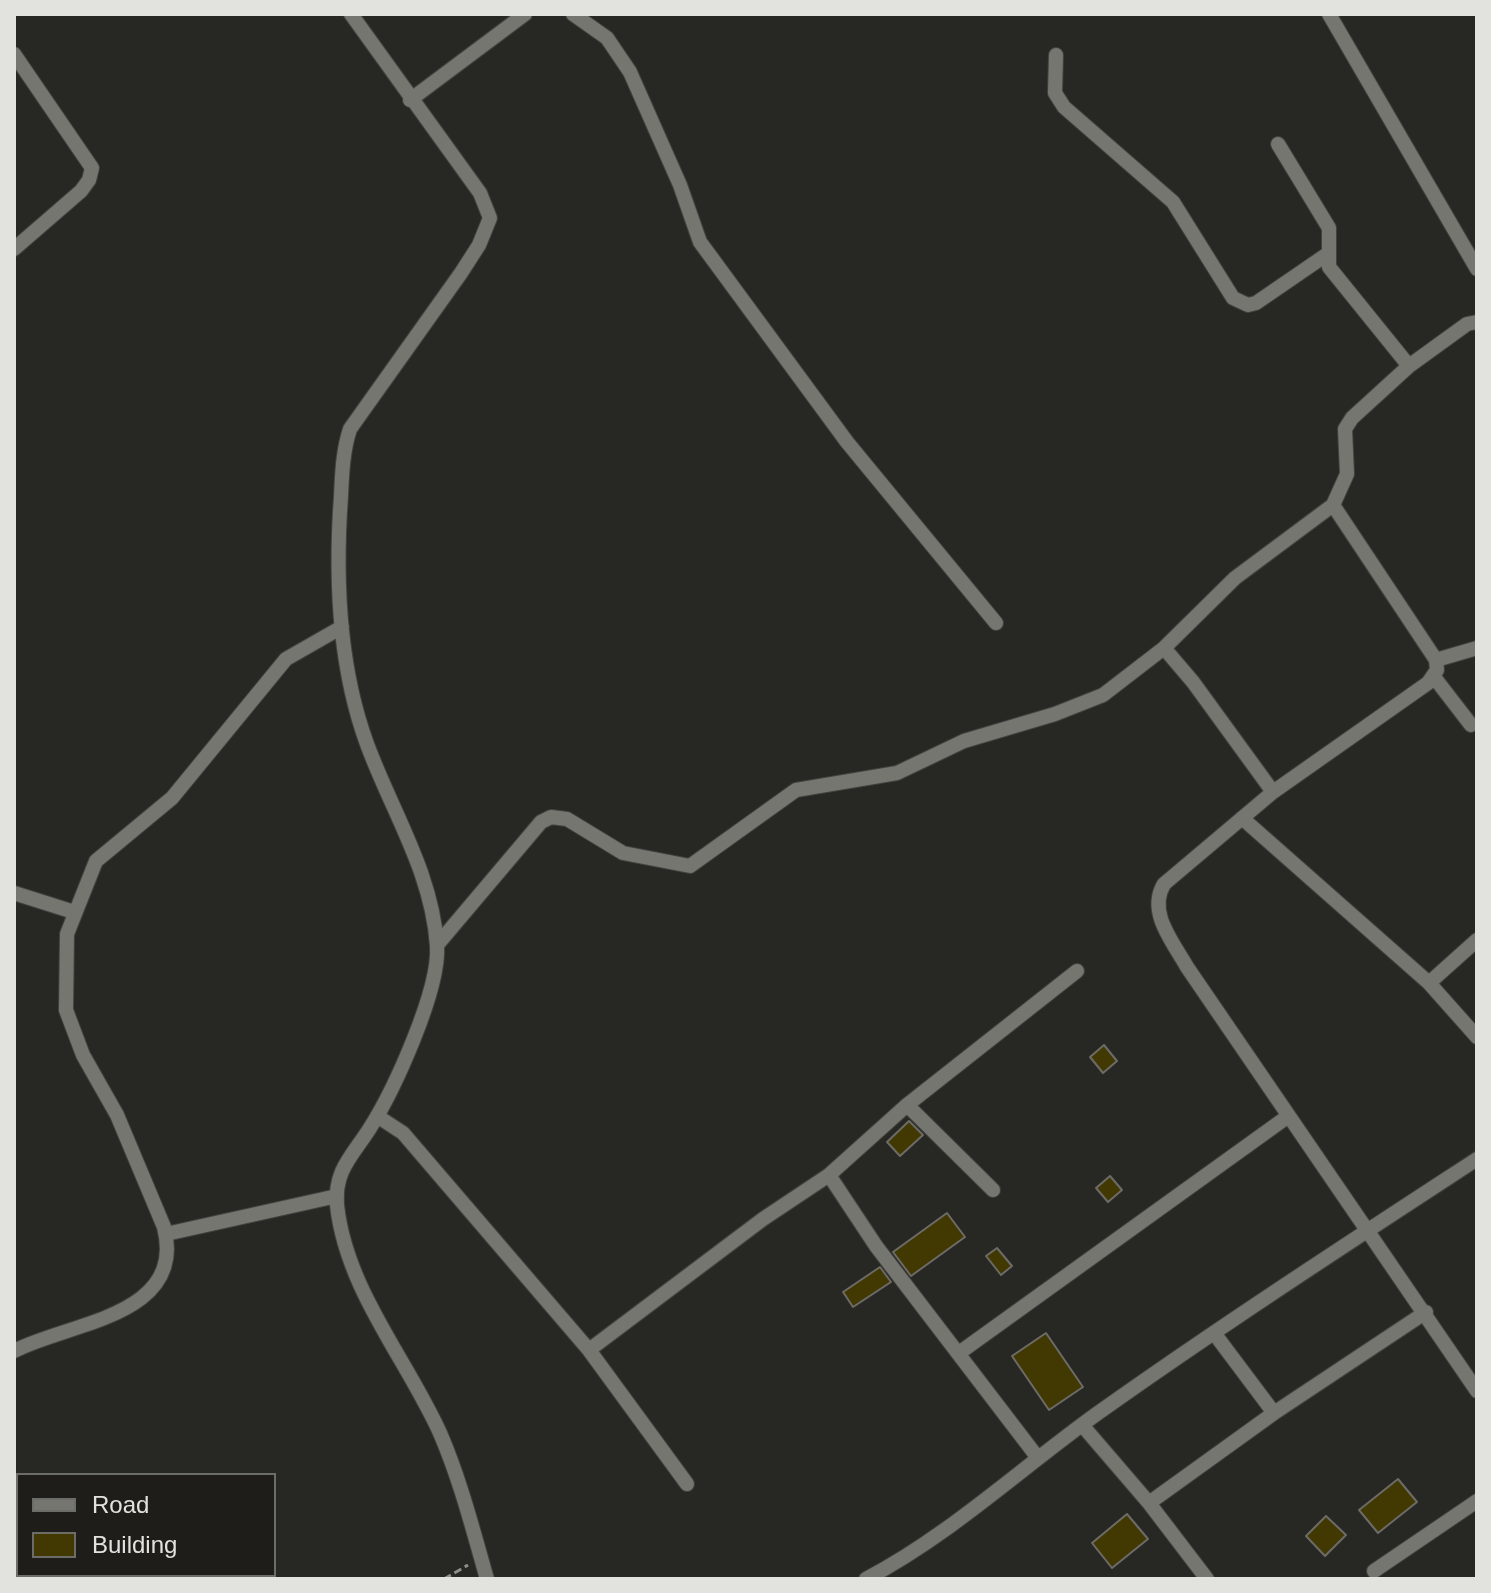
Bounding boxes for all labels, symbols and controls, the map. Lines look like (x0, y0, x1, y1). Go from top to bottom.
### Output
legend (16, 1473, 276, 1577)
text: Road (92, 1491, 149, 1518)
text: Building (92, 1531, 177, 1558)

